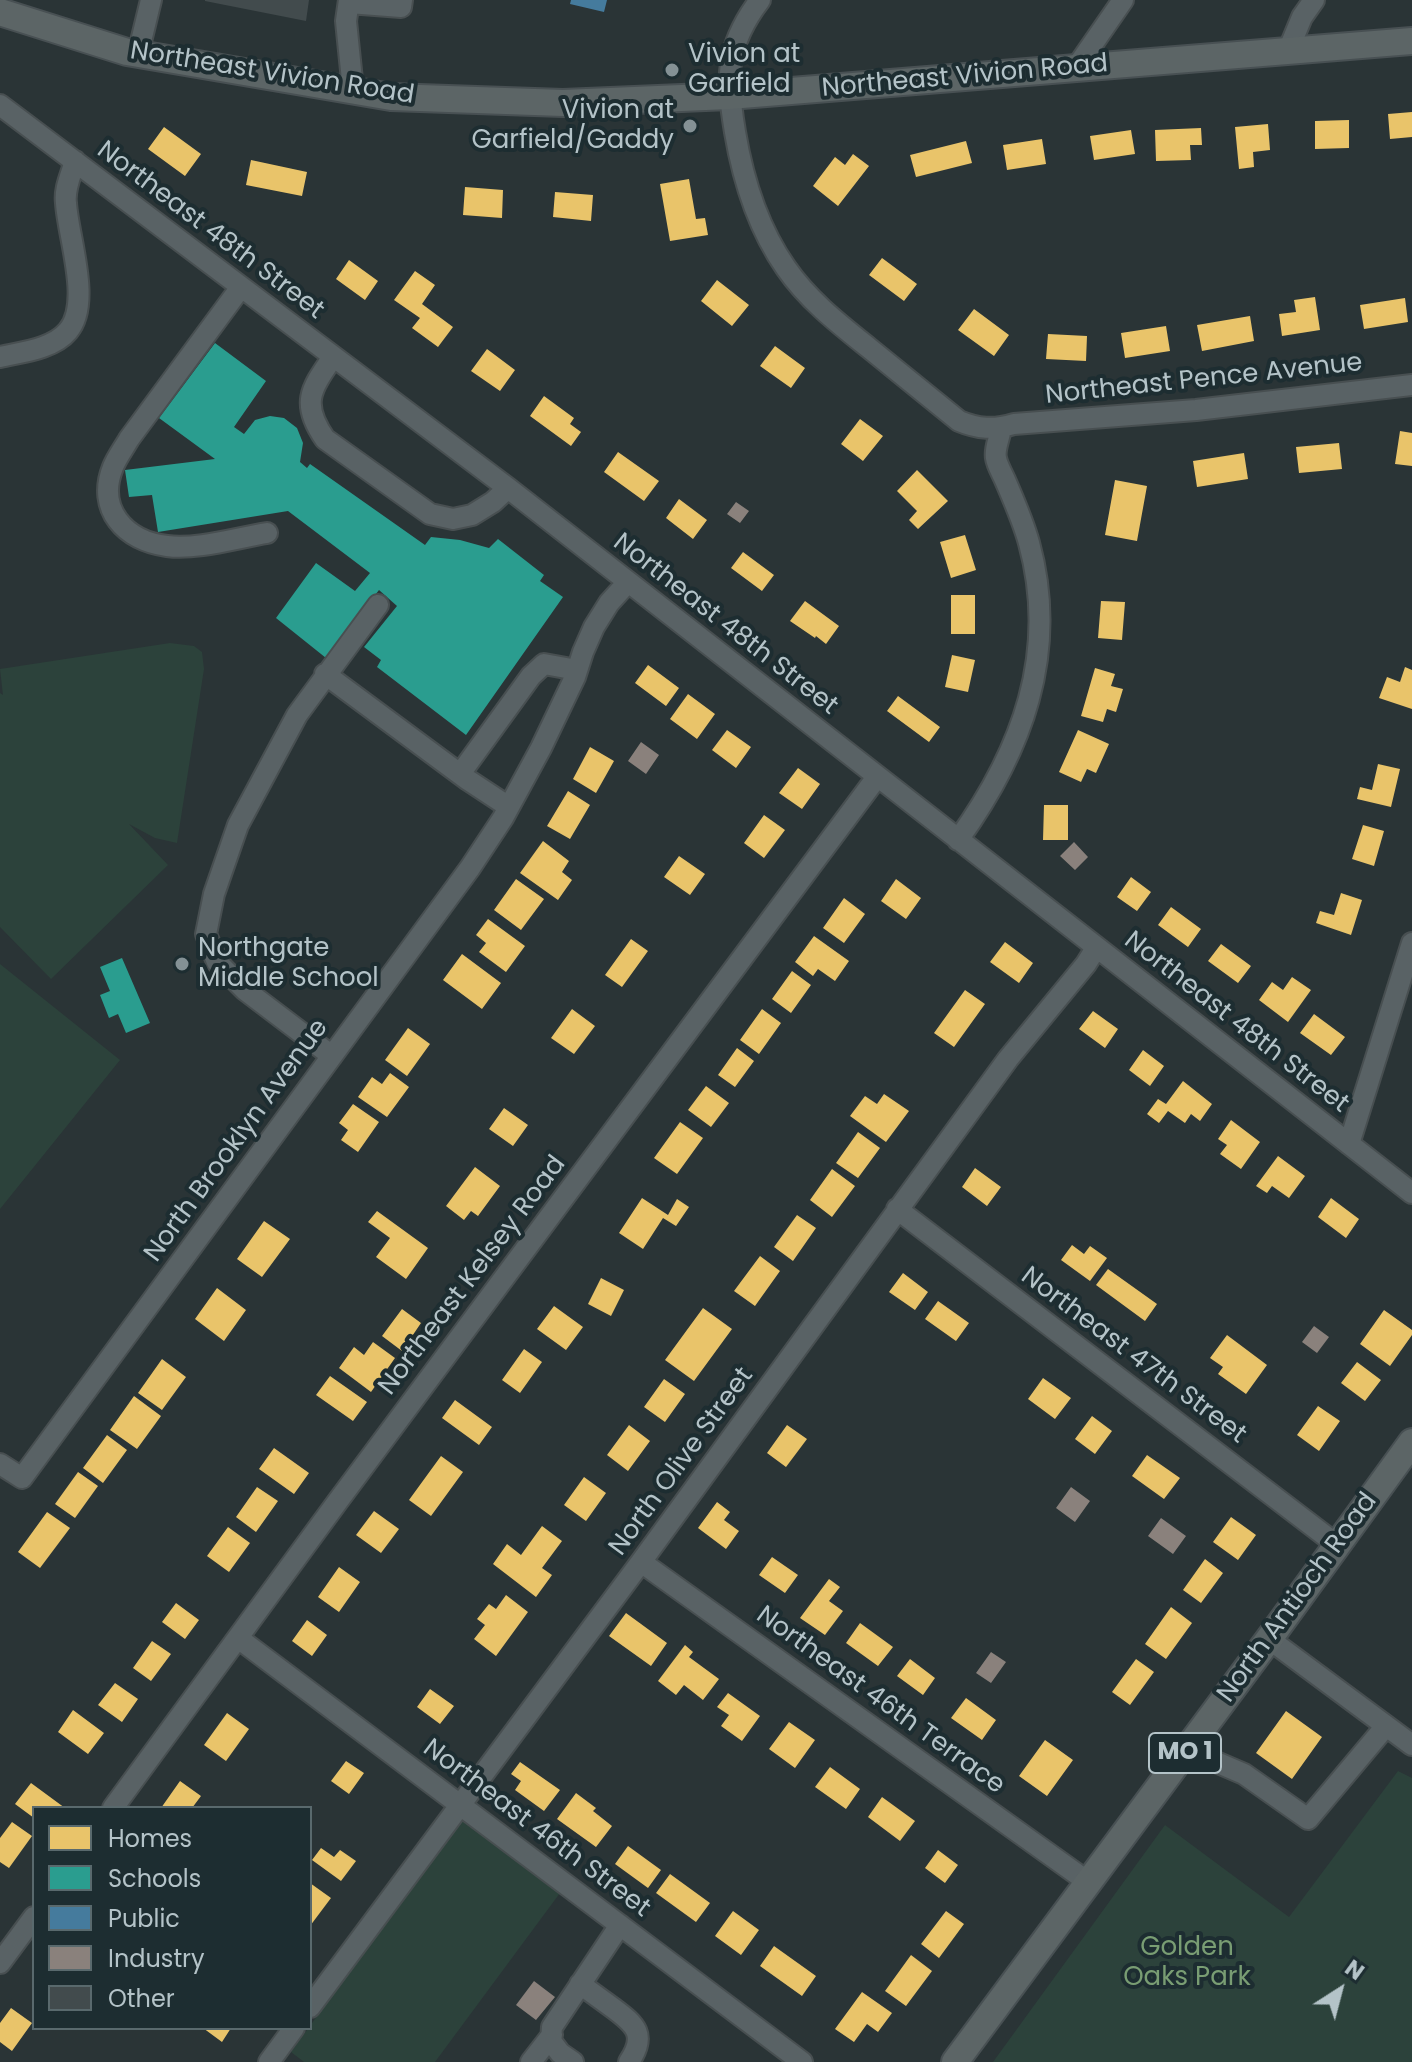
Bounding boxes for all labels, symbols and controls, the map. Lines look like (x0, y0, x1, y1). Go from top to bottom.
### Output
street label: Northeast Vivion Road (128, 36, 416, 112)
place label: Vivion at Garfield (688, 39, 800, 100)
street label: Northeast Vivion Road (821, 49, 1109, 105)
marker: Vivion at Garfield (663, 61, 681, 79)
place label: Vivion at Garfield/Gaddy (471, 95, 674, 156)
marker: Vivion at Garfield/Gaddy (681, 117, 699, 135)
street label: Northeast 48th Street (90, 135, 330, 327)
street label: Northeast Pence Avenue (1044, 348, 1364, 412)
street label: Northeast 48th Street (607, 528, 843, 722)
street label: Northeast 48th Street (1118, 926, 1354, 1120)
place label: Northgate Middle School (198, 933, 379, 994)
marker: Northgate Middle School (173, 955, 191, 973)
street label: North Brooklyn Avenue (138, 1014, 336, 1268)
street label: Northeast Kelsey Road (373, 1150, 573, 1402)
street label: Northeast 47th Street (1014, 1261, 1252, 1451)
street label: North Olive Street (603, 1362, 761, 1562)
street label: North Antioch Road (1212, 1487, 1384, 1709)
street label: Northeast 46th Terrace (750, 1600, 1010, 1802)
street label: Northeast 46th Street (416, 1733, 656, 1925)
road number: MO 1 (1149, 1733, 1221, 1773)
legend (32, 1806, 312, 2030)
text: Homes (108, 1822, 192, 1855)
text: Schools (108, 1862, 201, 1895)
text: Public (108, 1902, 180, 1935)
park label: Golden Oaks Park (1123, 1932, 1251, 1994)
text: Industry (108, 1942, 205, 1975)
north arrow (1300, 1950, 1380, 2030)
text: N (1339, 1953, 1370, 1988)
text: Other (108, 1982, 175, 2015)

